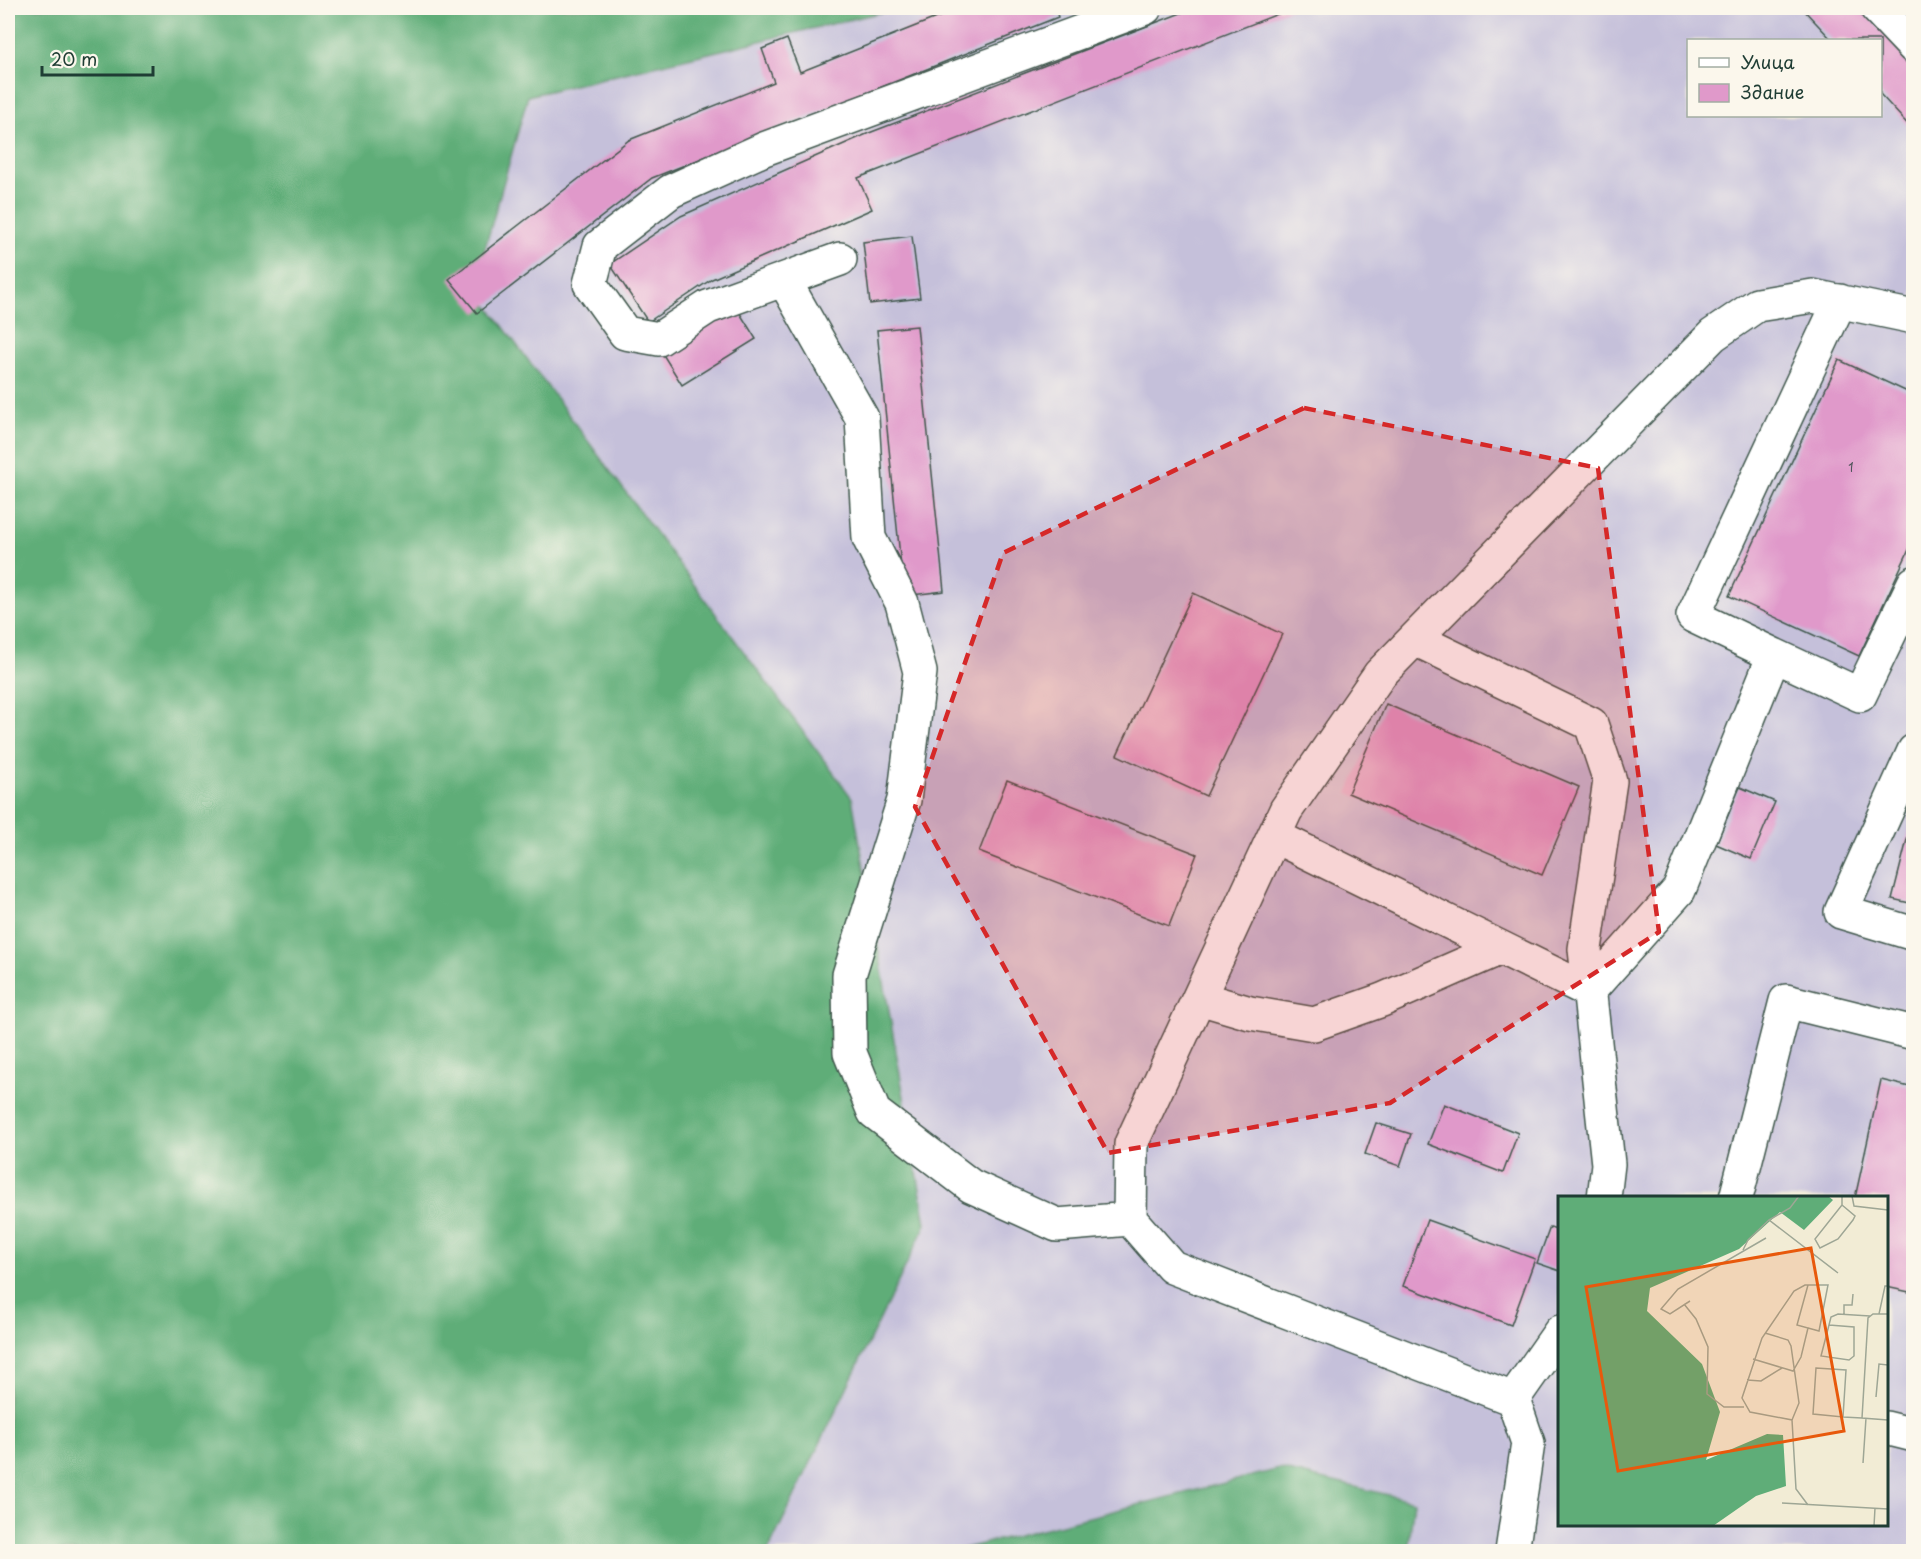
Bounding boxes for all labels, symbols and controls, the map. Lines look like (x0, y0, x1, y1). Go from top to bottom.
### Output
scale bar (42, 39, 153, 77)
legend (1687, 39, 1882, 117)
text: 20 m (51, 45, 97, 72)
text: Улица (1741, 48, 1795, 75)
text: Здание (1741, 78, 1804, 105)
house number: 1 (1848, 458, 1854, 476)
inset map (1558, 1196, 1888, 1526)

